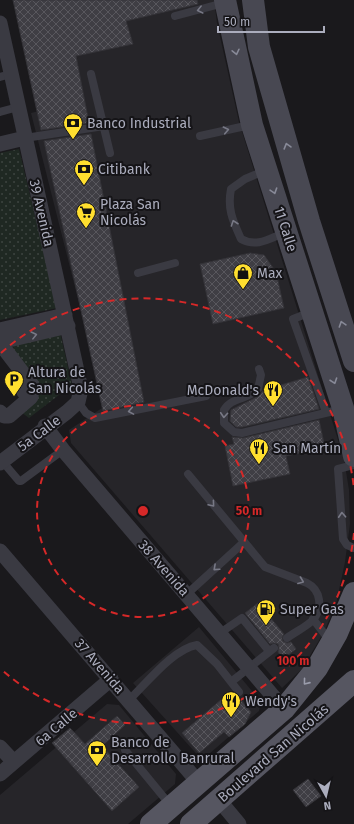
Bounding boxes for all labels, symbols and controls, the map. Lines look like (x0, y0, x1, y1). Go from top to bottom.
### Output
one-way arrow (197, 5, 203, 13)
scale bar (218, 8, 324, 34)
text: 50 m (224, 15, 250, 29)
one-way arrow (232, 49, 240, 55)
bank icon: Banco Industrial (62, 112, 84, 140)
place label: Banco Industrial (87, 115, 191, 132)
one-way arrow (223, 127, 230, 135)
one-way arrow (283, 143, 292, 150)
bank icon: Citibank (73, 158, 95, 186)
place label: Citibank (98, 161, 151, 178)
street label: 39 Avenida (26, 178, 58, 248)
one-way arrow (269, 187, 277, 194)
place label: Plaza San Nicolás (100, 196, 160, 229)
supermarket icon: Plaza San Nicolás (75, 201, 97, 229)
street label: 11 Calle (270, 204, 301, 254)
one-way arrow (230, 219, 239, 226)
shop icon: Max (232, 262, 254, 290)
place label: Max (257, 265, 283, 282)
one-way arrow (338, 320, 347, 327)
one-way arrow (31, 331, 37, 339)
place label: Altura de San Nicolás (28, 364, 102, 397)
parking icon: Altura de San Nicolás (3, 369, 25, 397)
one-way arrow (329, 378, 338, 385)
restaurant icon: McDonald's (262, 379, 284, 407)
place label: McDonald's (187, 382, 259, 399)
one-way arrow (128, 406, 134, 415)
street label: 5a Calle (15, 412, 64, 455)
one-way arrow (220, 412, 229, 418)
restaurant icon: San Martín (248, 437, 270, 465)
place label: San Martín (273, 440, 341, 457)
one-way arrow (208, 500, 215, 507)
centre of rings (136, 504, 150, 518)
text: 50 m (236, 504, 262, 518)
one-way arrow (337, 512, 346, 518)
street label: 38 Avenida (135, 537, 193, 600)
one-way arrow (213, 564, 220, 571)
one-way arrow (298, 576, 305, 584)
fuel station icon: Super Gas (255, 598, 277, 626)
place label: Super Gas (280, 601, 344, 618)
street label: 37 Avenida (71, 635, 128, 697)
text: 100 m (277, 654, 309, 668)
one-way arrow (303, 678, 310, 685)
restaurant icon: Wendy's (220, 690, 242, 718)
place label: Wendy's (245, 693, 297, 710)
street label: Boulevard San Nicolás (214, 700, 332, 806)
street label: 6a Calle (32, 705, 81, 750)
place label: Banco de Desarrollo Banrural (111, 734, 235, 767)
bank icon: Banco de Desarrollo Banrural (86, 739, 108, 767)
north arrow (306, 776, 346, 816)

